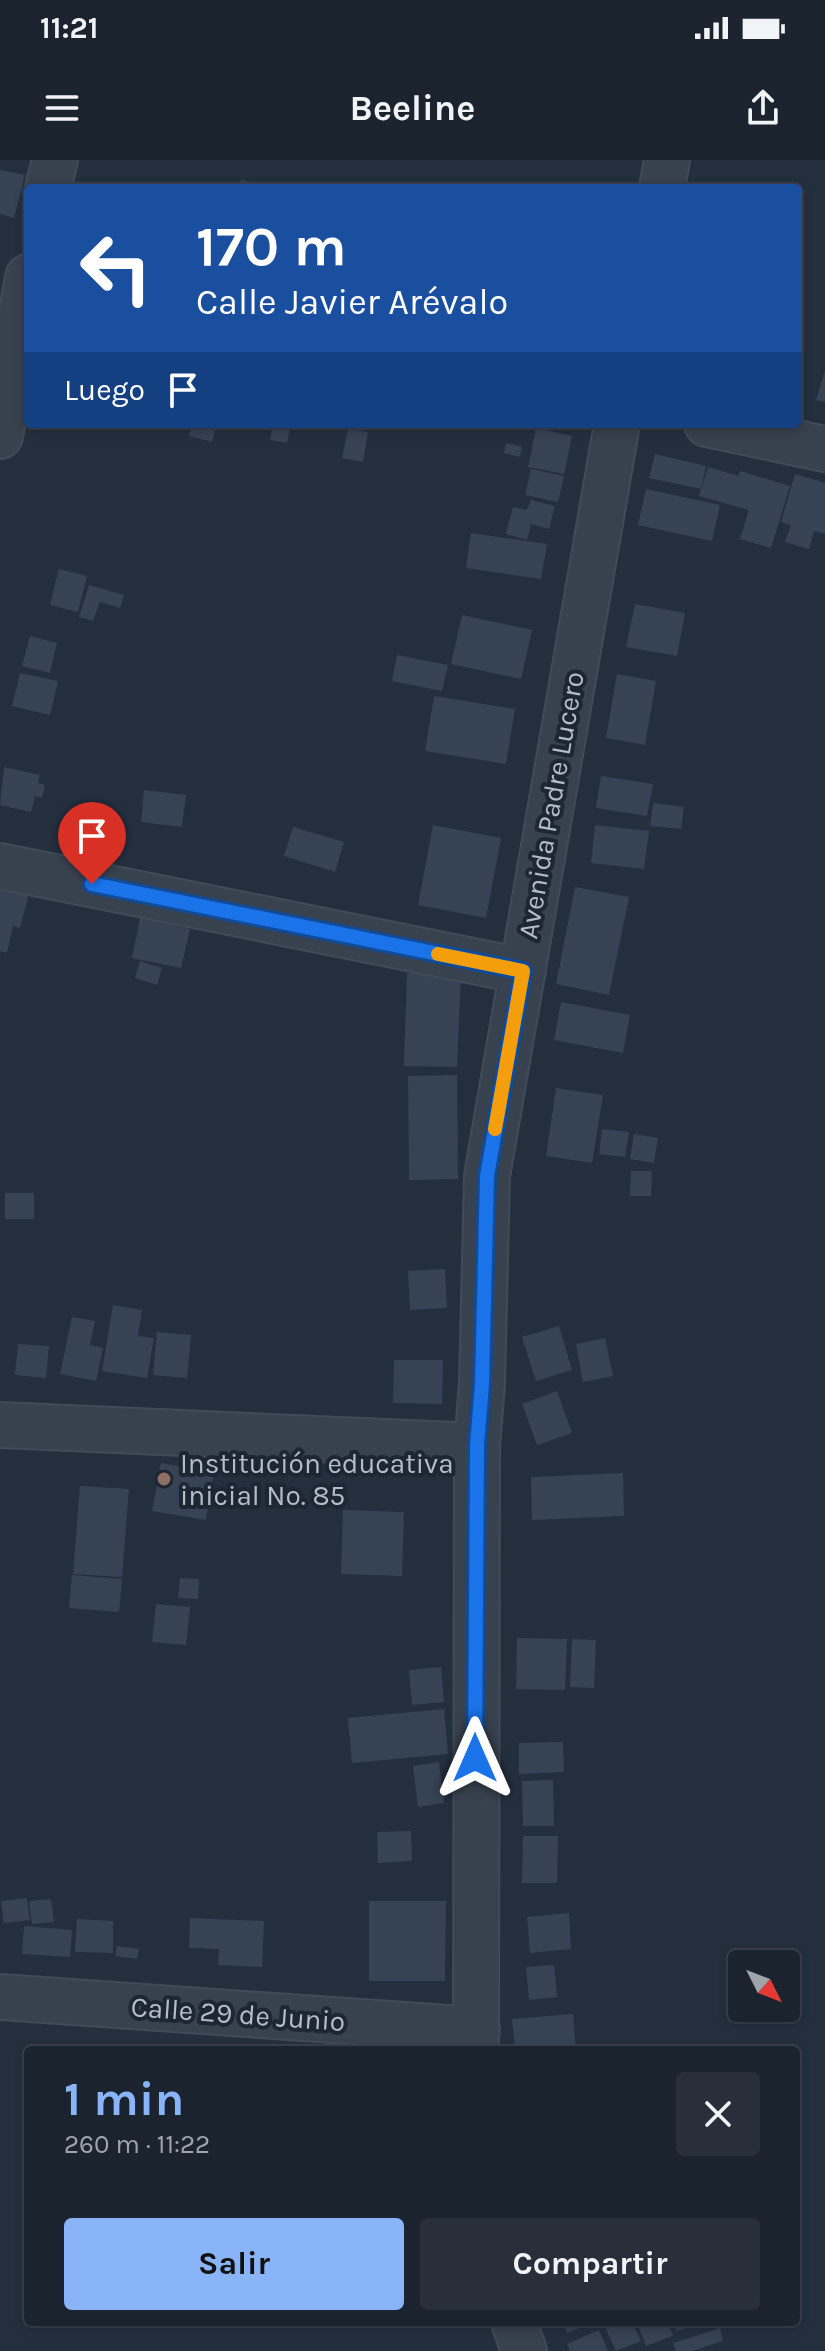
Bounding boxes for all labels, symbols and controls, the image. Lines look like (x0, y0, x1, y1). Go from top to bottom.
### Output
text: 11:21 (40, 10, 98, 46)
icon: menu (40, 86, 84, 130)
icon: share (741, 86, 785, 130)
text: Beeline (350, 87, 475, 129)
text: 170 m (196, 214, 347, 279)
icon: left (64, 216, 168, 320)
text: Calle Javier Arévalo (196, 281, 508, 323)
icon: arrive (161, 368, 205, 412)
text: Luego (64, 372, 145, 408)
street label: Avenida Padre Lucero (511, 669, 591, 941)
pin (58, 802, 126, 884)
icon: arrive (70, 814, 114, 858)
place label: Institución educativa inicial No. 85 (180, 1447, 454, 1512)
marker: Institución educativa inicial No. 85 (155, 1470, 173, 1488)
position arrow (433, 1716, 517, 1800)
north arrow (728, 1950, 800, 2022)
map controls (728, 1950, 800, 2022)
street label: Calle 29 de Junio (130, 1990, 346, 2038)
text: 1 min (64, 2071, 184, 2127)
button: close (676, 2072, 760, 2156)
text: 260 m · 11:22 (64, 2129, 210, 2160)
button: Salir (64, 2218, 404, 2310)
button: Compartir (420, 2218, 760, 2310)

